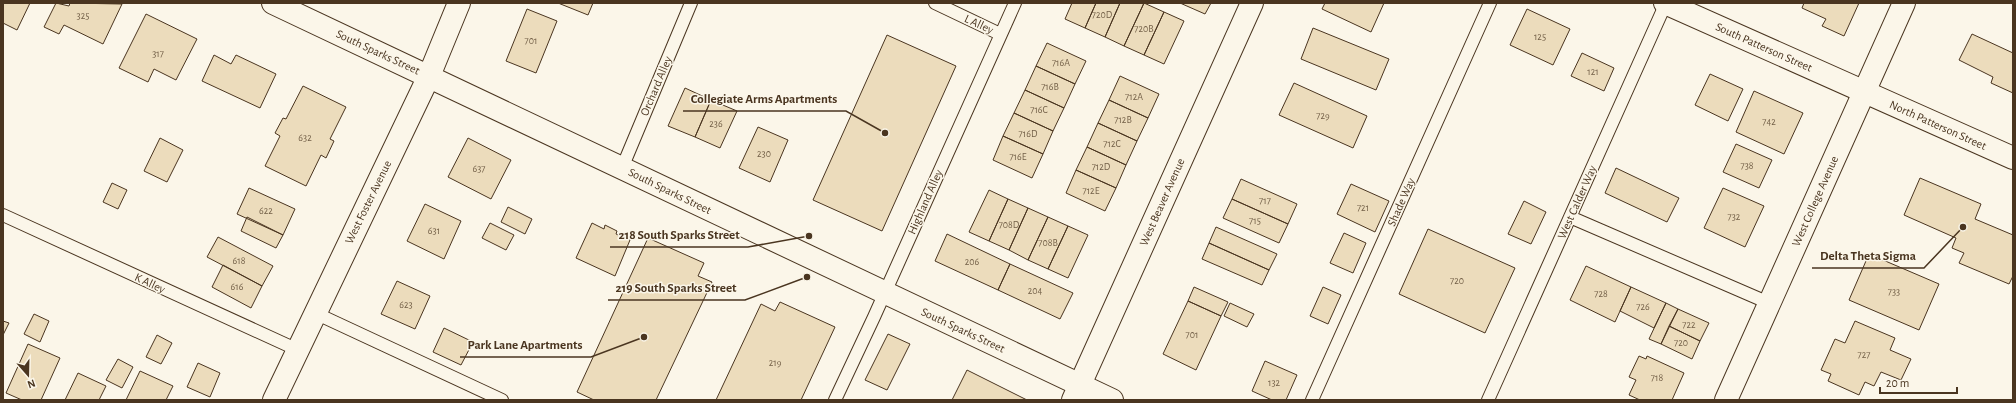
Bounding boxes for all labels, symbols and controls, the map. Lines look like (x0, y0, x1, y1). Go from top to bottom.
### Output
house number: 720D (1092, 10, 1113, 20)
house number: 325 (77, 11, 89, 21)
street label: L Alley (962, 12, 995, 37)
street label: South Patterson Street (1714, 20, 1814, 74)
house number: 720B (1134, 24, 1154, 34)
street label: South Sparks Street (334, 27, 422, 77)
house number: 125 (1534, 32, 1546, 42)
house number: 701 (525, 36, 537, 46)
house number: 317 (152, 49, 164, 59)
street label: Orchard Alley (638, 54, 675, 118)
house number: 716A (1052, 58, 1070, 68)
house number: 121 (1587, 67, 1599, 77)
house number: 716B (1041, 82, 1059, 92)
callout: Collegiate Arms Apartments (683, 86, 846, 111)
house number: 712A (1125, 92, 1143, 102)
text: Collegiate Arms Apartments (691, 93, 837, 106)
street label: North Patterson Street (1888, 98, 1988, 152)
house number: 716C (1030, 105, 1048, 115)
house number: 729 (1316, 111, 1330, 121)
house number: 712B (1114, 115, 1132, 125)
house number: 742 (1762, 117, 1776, 127)
house number: 236 (709, 119, 723, 129)
house number: 716D (1019, 129, 1038, 139)
house number: 632 (298, 133, 312, 143)
house number: 712C (1103, 139, 1121, 149)
house number: 230 (757, 149, 771, 159)
house number: 716E (1009, 152, 1027, 162)
street label: West College Avenue (1790, 154, 1840, 248)
street label: West Beaver Avenue (1137, 156, 1187, 248)
street label: West Foster Avenue (343, 158, 393, 246)
house number: 738 (1740, 161, 1754, 171)
house number: 712D (1092, 162, 1111, 172)
house number: 637 (473, 164, 486, 174)
street label: West Calder Way (1555, 164, 1599, 241)
street label: South Sparks Street (627, 166, 714, 216)
street label: Highland Alley (905, 168, 946, 237)
street label: Shade Way (1385, 176, 1418, 228)
house number: 712E (1083, 186, 1100, 196)
house number: 717 (1259, 196, 1271, 206)
house number: 721 (1357, 203, 1369, 213)
house number: 622 (259, 206, 273, 216)
house number: 732 (1728, 212, 1741, 222)
house number: 715 (1249, 216, 1261, 226)
house number: 708D (999, 220, 1020, 230)
callout: 218 South Sparks Street (610, 222, 748, 247)
house number: 631 (428, 226, 440, 236)
text: 218 South Sparks Street (618, 229, 740, 242)
house number: 708B (1038, 238, 1058, 248)
callout: Delta Theta Sigma (1812, 243, 1924, 268)
text: Delta Theta Sigma (1820, 250, 1916, 263)
house number: 618 (233, 256, 246, 266)
house number: 206 (965, 257, 980, 267)
street label: K Alley (133, 271, 167, 296)
callout: 219 South Sparks Street (608, 275, 745, 300)
house number: 720 (1450, 276, 1464, 286)
house number: 616 (231, 282, 244, 292)
text: 219 South Sparks Street (615, 282, 737, 295)
house number: 204 (1028, 286, 1043, 296)
house number: 733 (1888, 287, 1900, 297)
house number: 728 (1594, 289, 1608, 299)
house number: 623 (399, 300, 413, 310)
house number: 726 (1636, 302, 1650, 312)
street label: South Sparks Street (919, 305, 1007, 355)
house number: 722 (1682, 320, 1696, 330)
house number: 701 (1186, 330, 1198, 340)
callout: Park Lane Apartments (460, 332, 591, 357)
house number: 720 (1674, 338, 1688, 348)
text: Park Lane Apartments (468, 339, 582, 352)
house number: 727 (1858, 350, 1870, 360)
north arrow (8, 355, 48, 395)
house number: 219 (769, 358, 782, 368)
scale bar (1880, 369, 1957, 395)
house number: 718 (1651, 373, 1663, 383)
text: N (26, 377, 37, 390)
text: 20 m (1886, 377, 1909, 389)
house number: 132 (1268, 378, 1280, 388)

